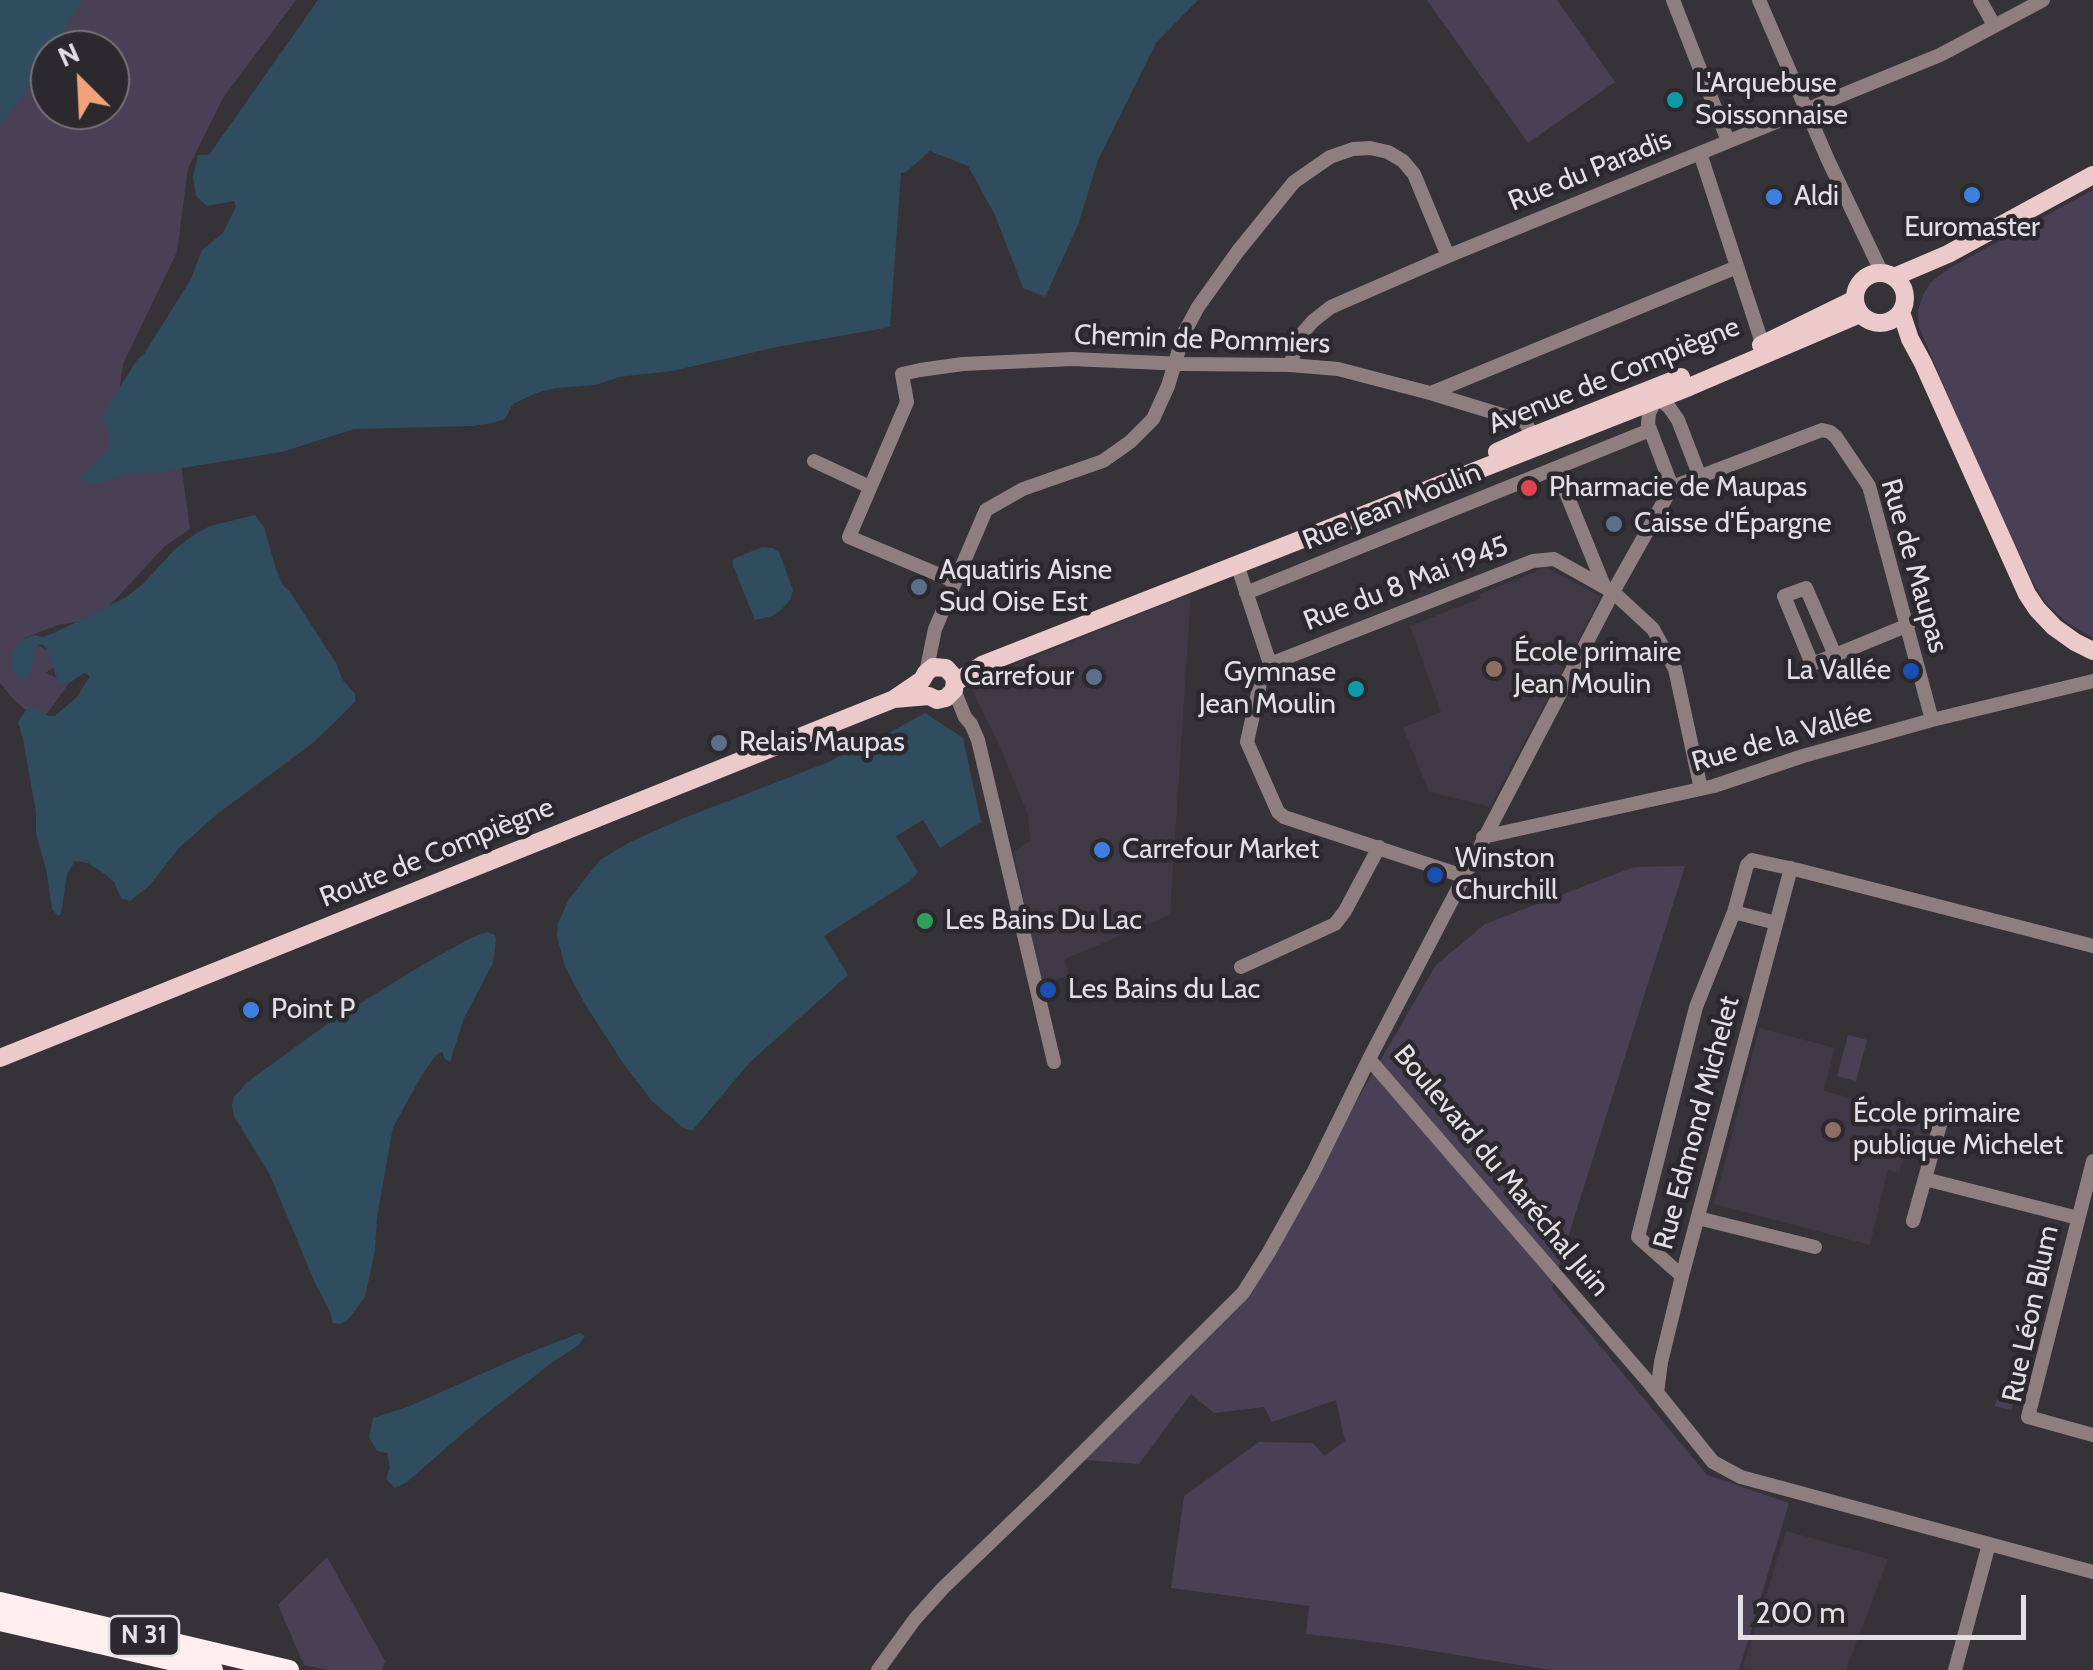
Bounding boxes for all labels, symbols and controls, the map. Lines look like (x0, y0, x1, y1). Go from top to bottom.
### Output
north arrow (30, 30, 130, 130)
text: N (53, 35, 85, 74)
place label: L'Arquebuse Soissonnaise (1695, 67, 1848, 133)
marker: L'Arquebuse Soissonnaise (1664, 89, 1686, 111)
street label: Rue du Paradis (1504, 123, 1676, 219)
place label: Aldi (1794, 180, 1839, 214)
marker: Euromaster (1961, 184, 1983, 206)
marker: Aldi (1763, 186, 1785, 208)
place label: Euromaster (1904, 211, 2040, 245)
street label: Avenue de Compiègne (1484, 310, 1744, 442)
street label: Chemin de Pommiers (1073, 319, 1331, 361)
street label: Rue Jean Moulin (1298, 456, 1486, 558)
place label: Pharmacie de Maupas (1549, 471, 1807, 505)
street label: Rue de Maupas (1873, 475, 1955, 657)
marker: Pharmacie de Maupas (1518, 477, 1540, 499)
place label: Caisse d'Épargne (1634, 507, 1832, 541)
marker: Caisse d'Épargne (1603, 513, 1625, 535)
street label: Rue du 8 Mai 1945 (1299, 530, 1513, 638)
place label: Aquatiris Aisne Sud Oise Est (939, 554, 1112, 620)
marker: Aquatiris Aisne Sud Oise Est (908, 576, 930, 598)
place label: École primaire Jean Moulin (1514, 636, 1681, 702)
place label: La Vallée (1786, 654, 1891, 688)
place label: Gymnase Jean Moulin (1199, 656, 1336, 722)
marker: École primaire Jean Moulin (1483, 658, 1505, 680)
place label: Carrefour (964, 660, 1074, 694)
marker: La Vallée (1900, 660, 1922, 682)
marker: Carrefour (1083, 666, 1105, 688)
marker: Gymnase Jean Moulin (1345, 678, 1367, 700)
street label: Rue de la Vallée (1688, 696, 1876, 780)
place label: Relais Maupas (739, 726, 905, 760)
marker: Relais Maupas (708, 732, 730, 754)
street label: Route de Compiègne (315, 791, 559, 915)
place label: Carrefour Market (1122, 833, 1319, 867)
marker: Carrefour Market (1091, 839, 1113, 861)
place label: Winston Churchill (1455, 842, 1558, 908)
marker: Winston Churchill (1424, 864, 1446, 886)
place label: Les Bains Du Lac (945, 904, 1142, 938)
marker: Les Bains Du Lac (914, 910, 936, 932)
place label: Les Bains du Lac (1068, 973, 1260, 1007)
marker: Les Bains du Lac (1037, 979, 1059, 1001)
place label: Point P (271, 993, 355, 1027)
street label: Rue Edmond Michelet (1647, 993, 1747, 1253)
marker: Point P (240, 999, 262, 1021)
street label: Boulevard du Maréchal Juin (1386, 1039, 1616, 1303)
place label: École primaire publique Michelet (1853, 1097, 2063, 1163)
marker: École primaire publique Michelet (1822, 1119, 1844, 1141)
street label: Rue Léon Blum (1996, 1223, 2066, 1405)
scale bar (1743, 1575, 2030, 1637)
text: 200 m (1755, 1594, 1846, 1631)
road number: N 31 (109, 1616, 179, 1656)

